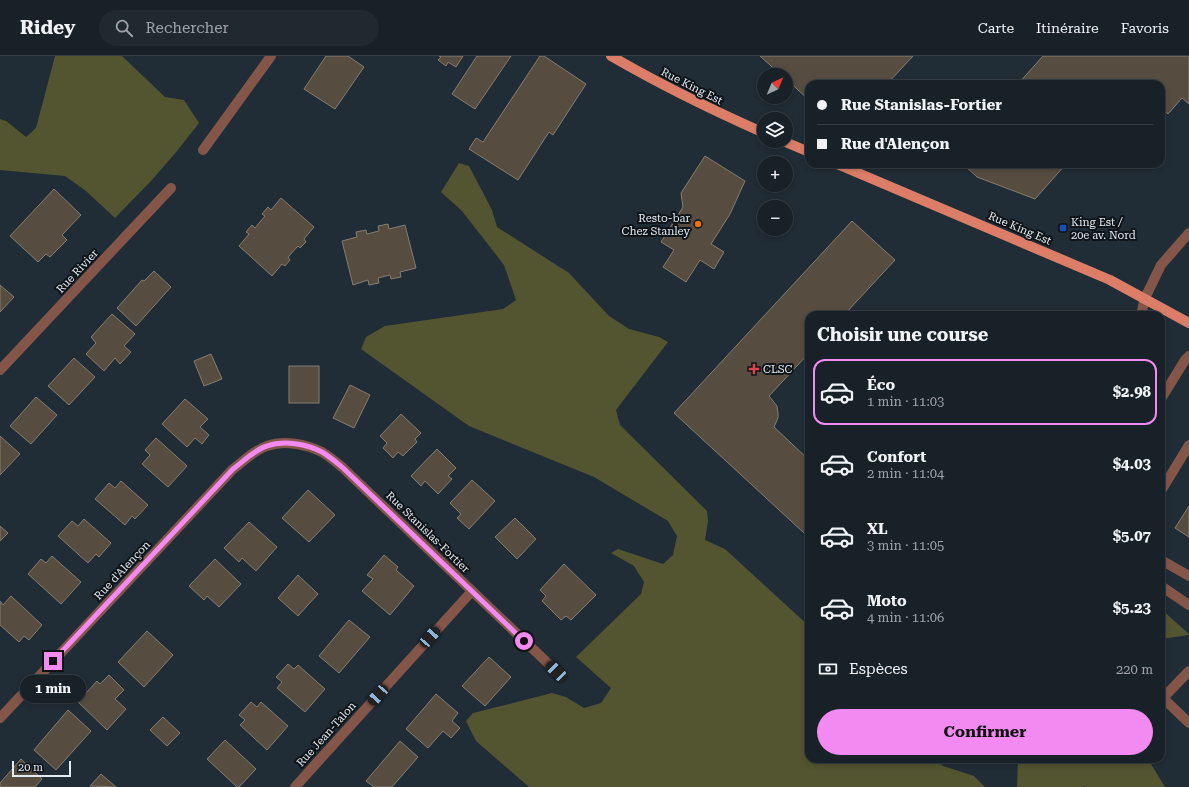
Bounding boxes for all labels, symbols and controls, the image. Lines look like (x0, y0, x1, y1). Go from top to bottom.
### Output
search box (99, 10, 379, 46)
text: Ridey (20, 16, 75, 39)
icon: search (113, 17, 135, 39)
text: Rechercher (145, 19, 229, 37)
text: Carte (978, 20, 1014, 36)
text: Itinéraire (1036, 20, 1099, 36)
text: Favoris (1121, 20, 1169, 36)
street label: Rue King Est (659, 65, 725, 108)
north arrow (757, 68, 793, 104)
map controls (757, 68, 793, 236)
text: Rue Stanislas-Fortier (841, 96, 1002, 114)
button: layers (757, 112, 793, 148)
text: Rue d'Alençon (841, 135, 949, 153)
button: + (757, 156, 793, 192)
button: − (757, 200, 793, 236)
street label: Rue King Est (986, 209, 1053, 248)
place label: Resto-bar Chez Stanley (622, 212, 690, 238)
place label: King Est / 20e av. Nord (1071, 216, 1136, 242)
marker: Resto-bar Chez Stanley (693, 219, 703, 229)
marker: King Est / 20e av. Nord (1058, 223, 1068, 233)
street label: Rue Rivier (54, 247, 101, 296)
text: Choisir une course (817, 324, 988, 345)
marker: CLSC (748, 363, 760, 375)
place label: CLSC (763, 363, 792, 376)
icon: car (819, 374, 855, 410)
text: Éco (867, 376, 895, 394)
text: $2.98 (1113, 383, 1151, 401)
text: 1 min · 11:03 (867, 394, 944, 409)
icon: car (819, 446, 855, 482)
text: Confort (867, 448, 926, 466)
text: $4.03 (1113, 455, 1151, 473)
text: 2 min · 11:04 (867, 466, 944, 481)
street label: Rue Stanislas-Fortier (383, 489, 472, 576)
icon: car (819, 518, 855, 554)
text: XL (867, 520, 888, 538)
text: $5.07 (1113, 527, 1151, 545)
street label: Rue d'Alençon (92, 538, 153, 603)
text: 3 min · 11:05 (867, 538, 944, 553)
icon: car (819, 590, 855, 626)
text: Moto (867, 592, 907, 610)
text: $5.23 (1113, 599, 1151, 617)
text: 4 min · 11:06 (867, 610, 944, 625)
car (418, 624, 442, 650)
route start (515, 632, 533, 650)
route end (44, 652, 62, 670)
car (543, 658, 569, 684)
icon: cash (817, 658, 839, 680)
text: Espèces (849, 660, 908, 678)
text: 220 m (1116, 662, 1153, 677)
callout: 1 min (20, 675, 86, 703)
text: 1 min (35, 681, 71, 696)
car (366, 682, 390, 708)
street label: Rue Jean-Talon (294, 699, 359, 769)
button: Confirmer (817, 709, 1153, 755)
scale bar (12, 759, 71, 778)
text: 20 m (18, 761, 43, 774)

